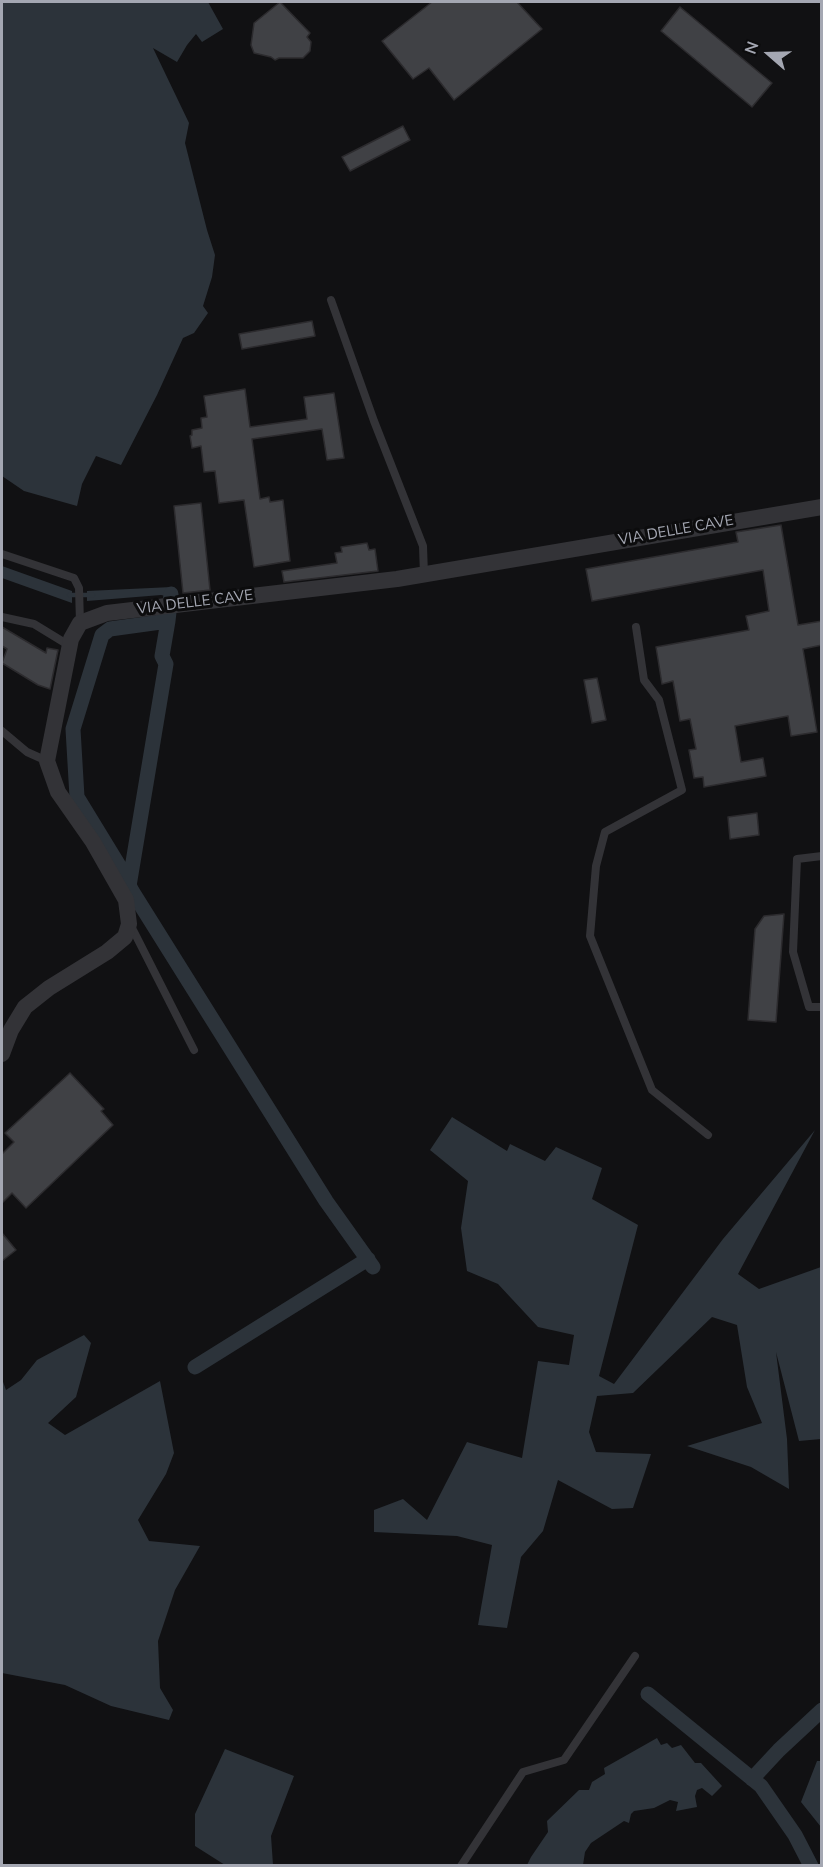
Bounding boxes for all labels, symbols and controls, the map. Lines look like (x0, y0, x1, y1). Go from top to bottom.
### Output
north arrow (739, 24, 799, 84)
text: N (740, 38, 764, 57)
street label: VIA DELLE CAVE (617, 512, 735, 550)
street label: VIA DELLE CAVE (136, 587, 254, 619)

